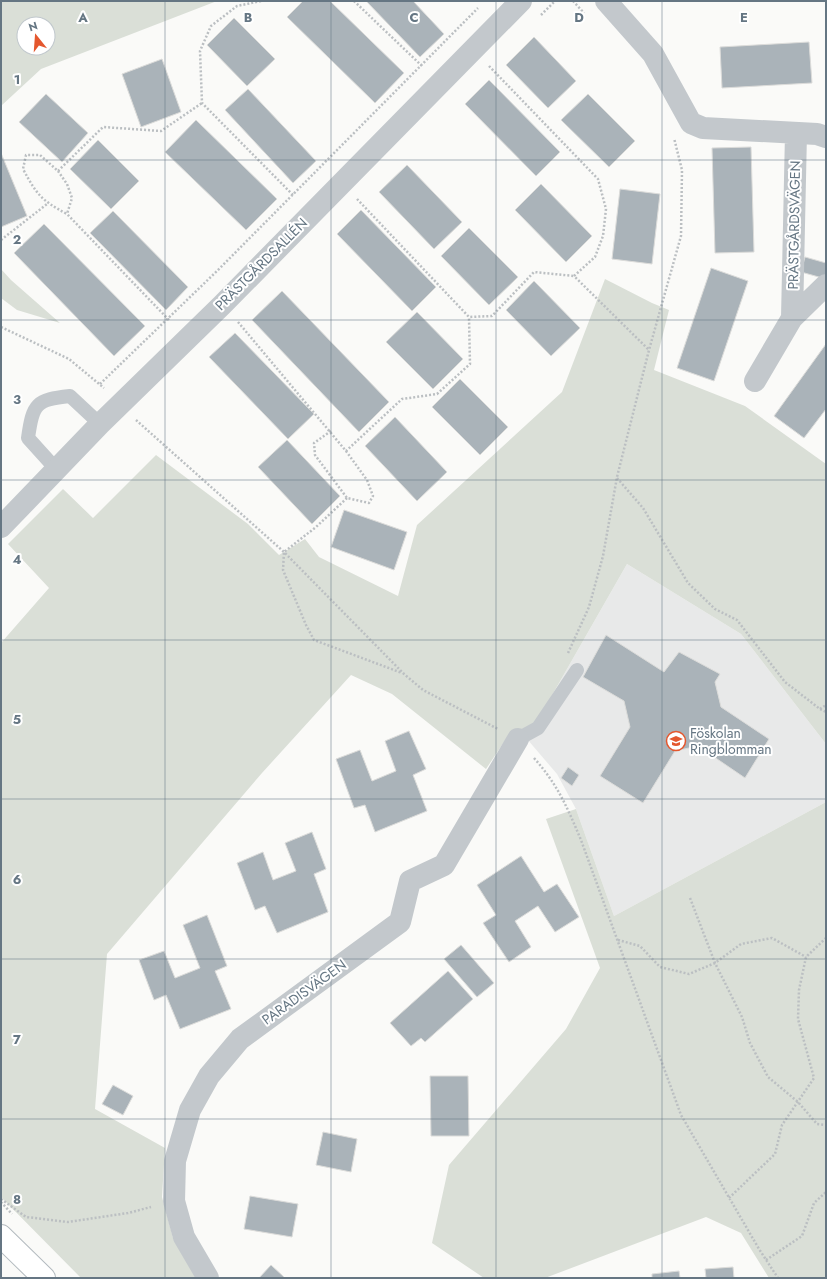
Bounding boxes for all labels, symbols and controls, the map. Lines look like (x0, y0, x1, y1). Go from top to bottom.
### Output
text: A (77, 8, 88, 27)
text: B (244, 8, 253, 27)
text: C (409, 8, 419, 27)
text: D (574, 8, 584, 27)
text: E (740, 8, 748, 27)
north arrow (16, 16, 56, 56)
text: N (27, 18, 40, 35)
text: 1 (14, 70, 20, 89)
street label: PRÄSTGÅRDSVÄGEN (783, 160, 805, 290)
street label: PRÄSTGÅRDSALLÉN (210, 213, 312, 315)
text: 2 (13, 230, 21, 249)
text: 3 (13, 390, 21, 409)
text: 4 (12, 550, 22, 569)
text: 5 (13, 710, 21, 729)
place label: Föskolan Ringblomman (690, 723, 772, 759)
school or university icon: Föskolan Ringblomman (665, 730, 687, 752)
text: 6 (13, 870, 22, 889)
street label: PARADISVÄGEN (258, 955, 350, 1029)
text: 7 (13, 1030, 21, 1049)
text: 8 (13, 1190, 21, 1209)

